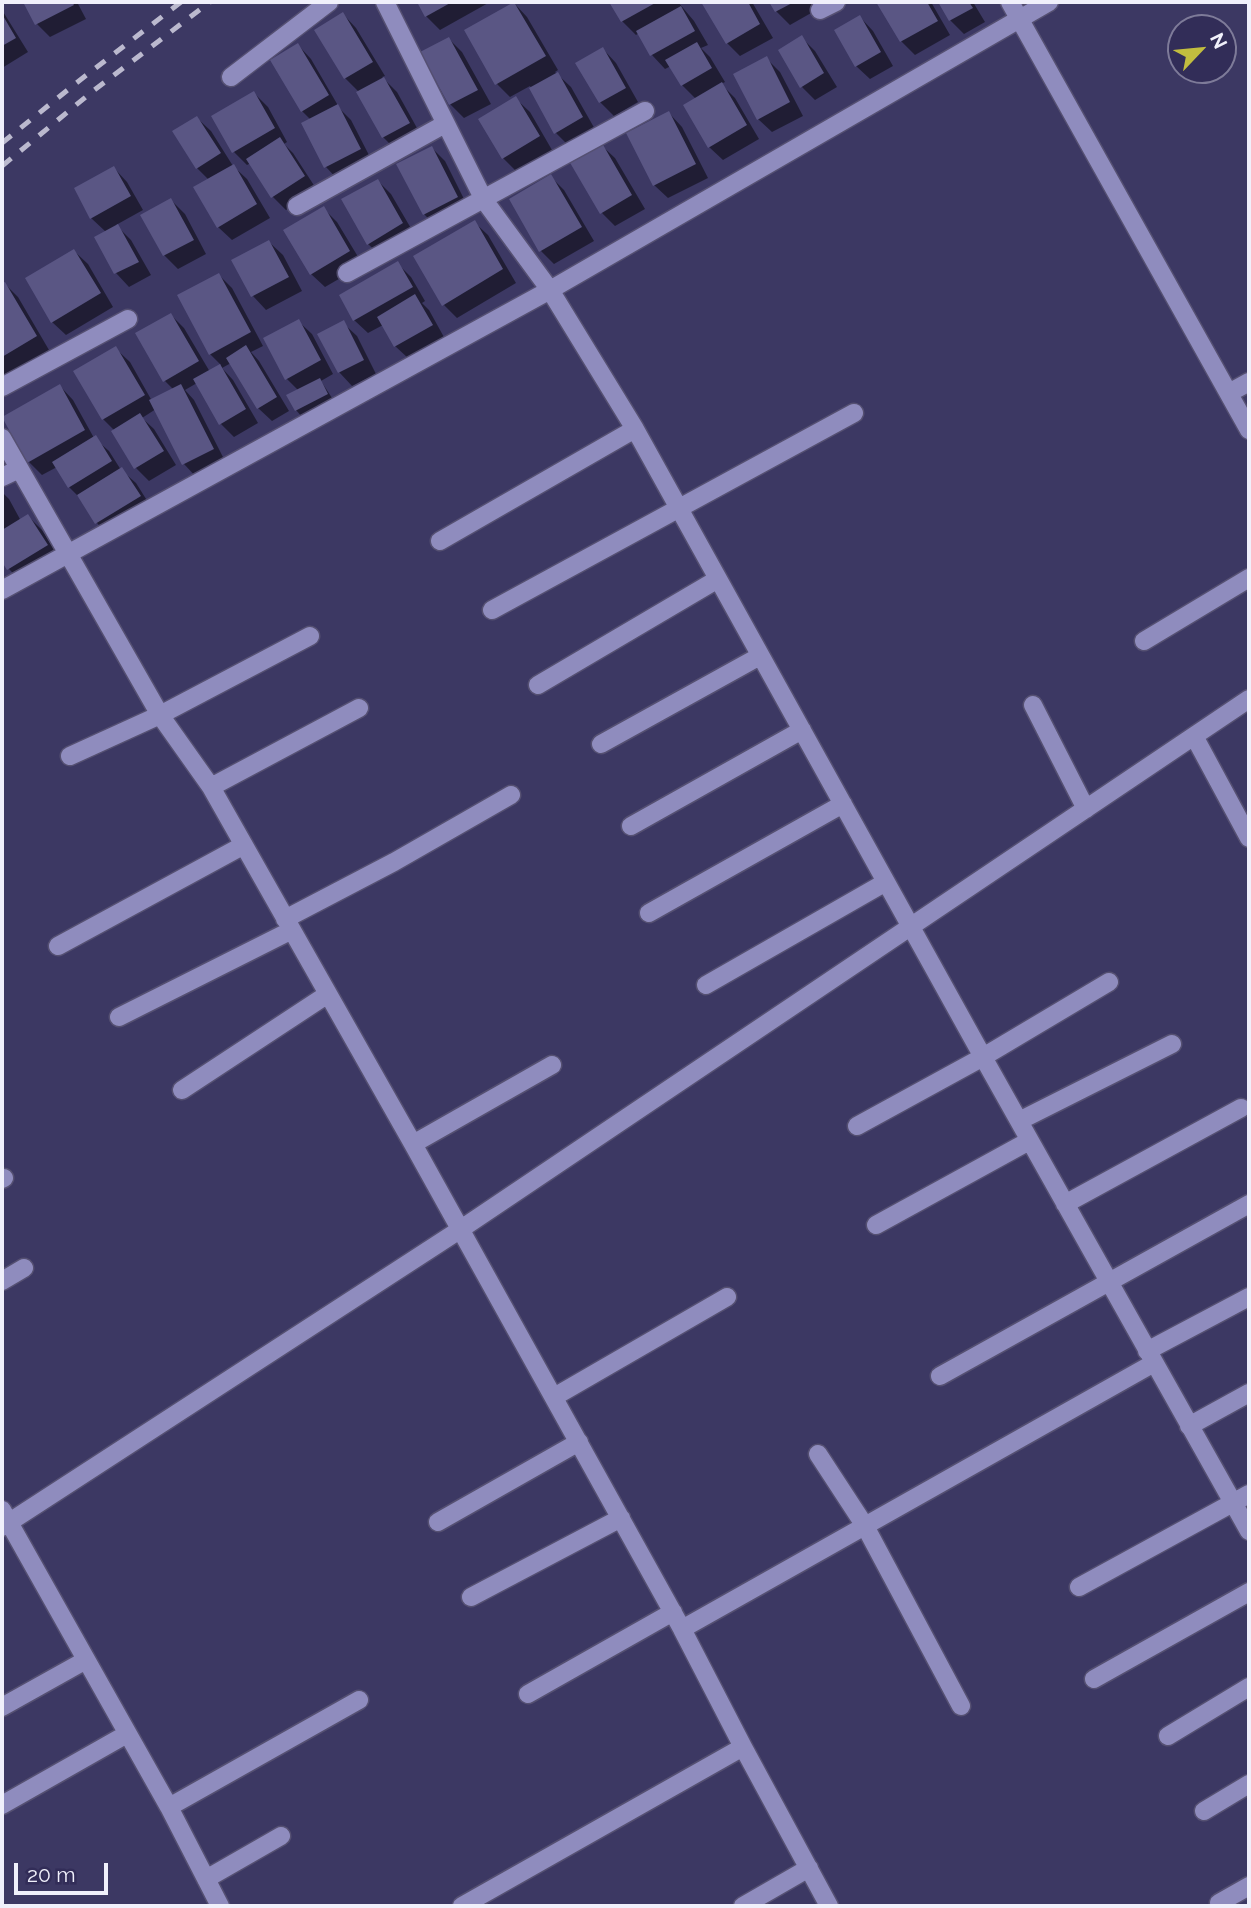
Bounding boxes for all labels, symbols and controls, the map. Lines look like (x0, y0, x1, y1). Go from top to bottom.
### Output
north arrow (1167, 14, 1237, 84)
text: N (1206, 29, 1232, 52)
scale bar (18, 1848, 112, 1892)
text: 20 m (27, 1862, 75, 1887)

